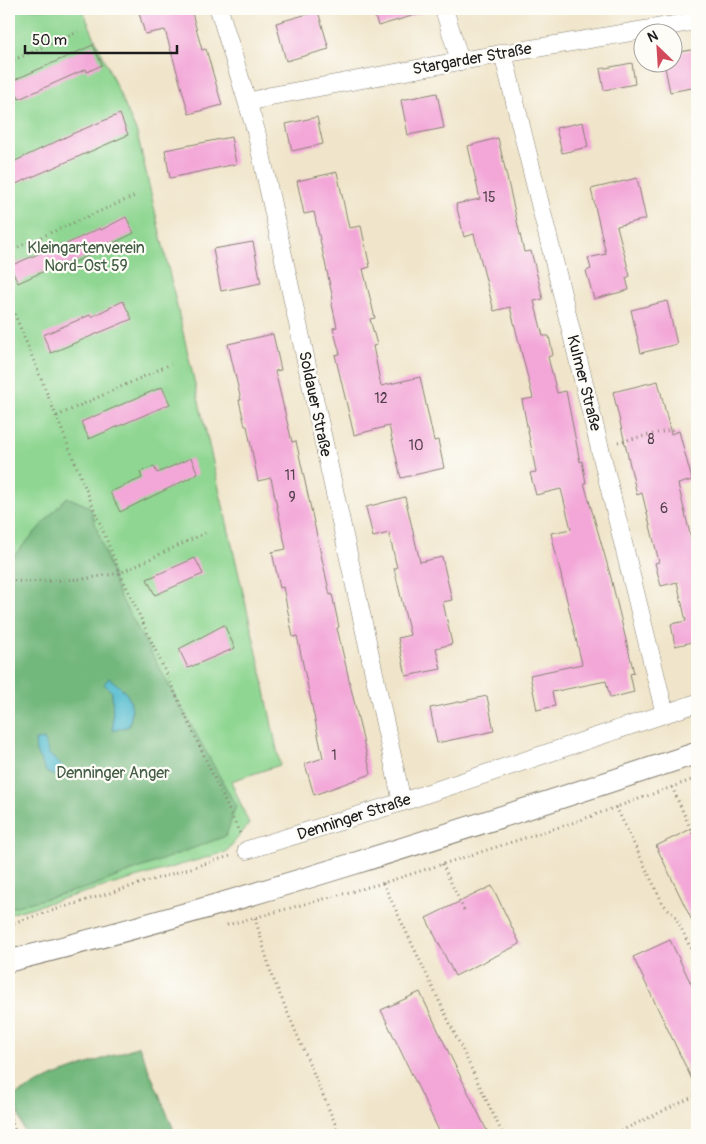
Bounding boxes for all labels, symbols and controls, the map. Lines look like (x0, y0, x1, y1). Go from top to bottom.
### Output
scale bar (25, 22, 178, 54)
north arrow (634, 22, 684, 72)
text: N (645, 27, 661, 46)
text: 50 m (32, 31, 67, 50)
street label: Stargarder Straße (411, 39, 533, 79)
house number: 15 (482, 189, 496, 206)
park label: Kleingartenverein Nord-Ost 59 (27, 238, 145, 276)
street label: Kulmer Straße (562, 333, 606, 433)
street label: Soldauer Straße (294, 349, 336, 459)
house number: 12 (374, 390, 388, 407)
house number: 8 (647, 431, 655, 448)
house number: 10 (408, 437, 424, 454)
house number: 11 (285, 467, 295, 484)
house number: 9 (288, 489, 296, 506)
house number: 6 (660, 500, 668, 517)
house number: 1 (331, 747, 337, 764)
park label: Denninger Anger (56, 763, 170, 783)
street label: Denninger Straße (295, 789, 413, 845)

